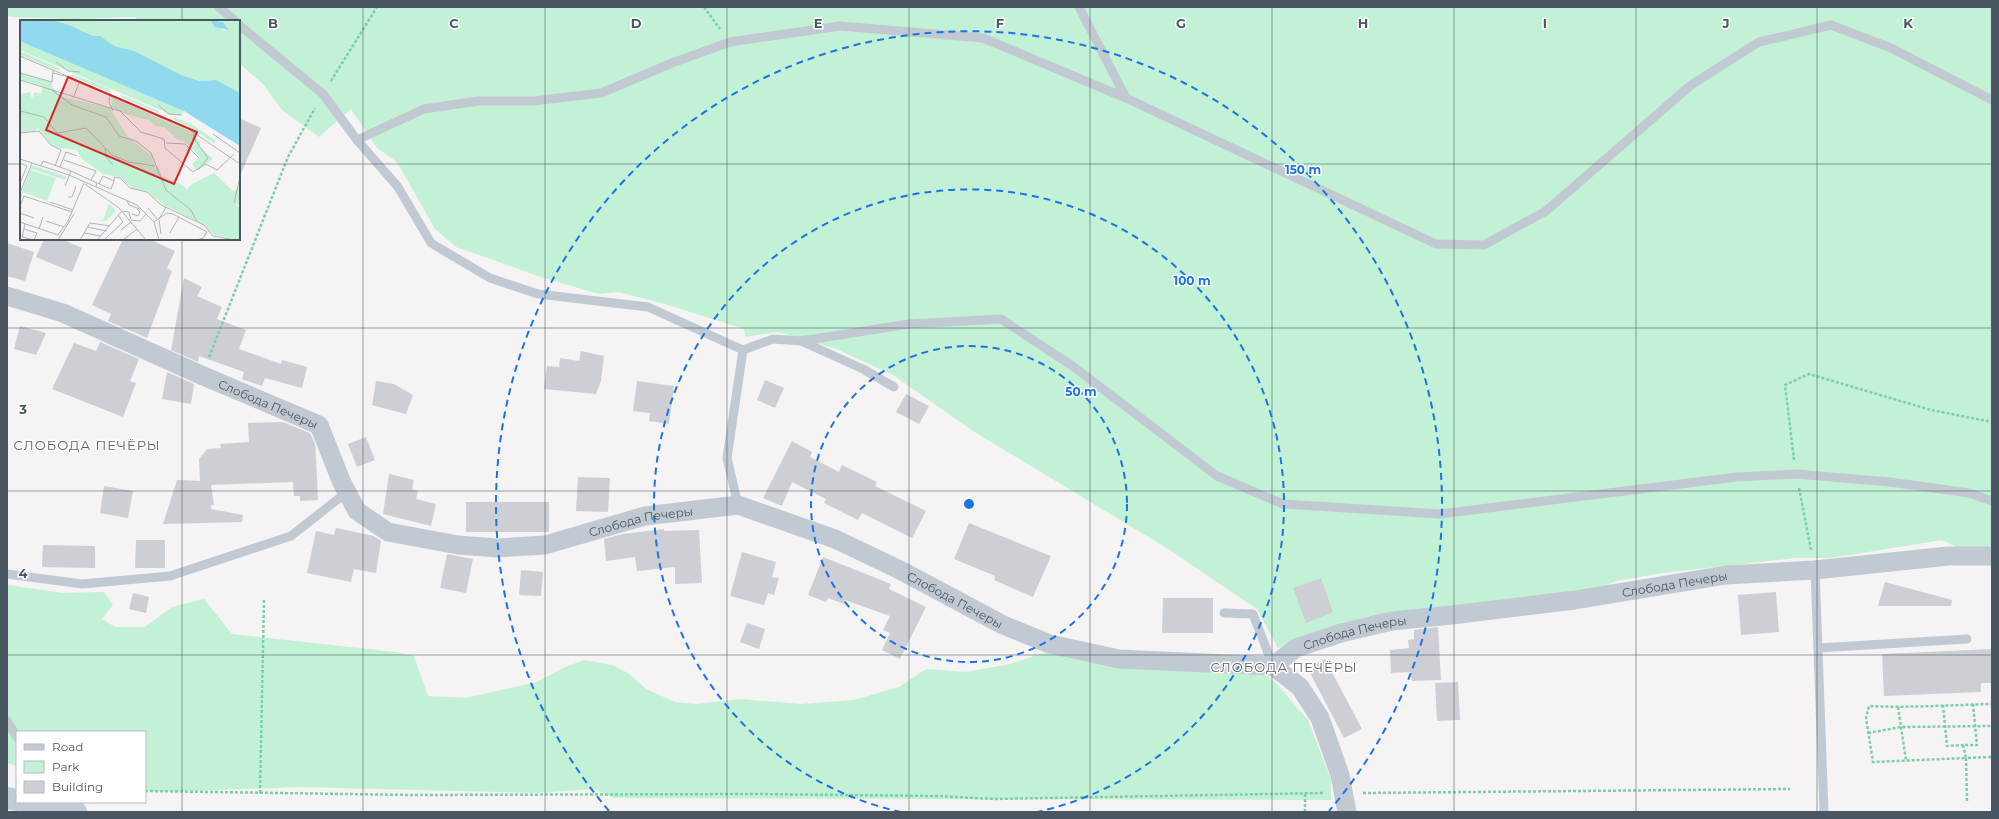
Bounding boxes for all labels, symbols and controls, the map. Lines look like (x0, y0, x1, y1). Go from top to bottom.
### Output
text: B (268, 15, 278, 31)
text: C (449, 15, 459, 31)
text: D (631, 15, 642, 31)
text: E (814, 15, 823, 31)
text: F (996, 15, 1004, 31)
text: G (1176, 15, 1186, 31)
text: H (1358, 15, 1368, 31)
text: I (1543, 15, 1547, 31)
text: J (1721, 15, 1730, 31)
text: K (1903, 15, 1913, 31)
inset map (20, 20, 240, 240)
text: 150 m (1285, 162, 1321, 177)
text: 100 m (1174, 273, 1210, 288)
street label: Слобода Печеры (216, 376, 320, 431)
text: 50 m (1065, 384, 1097, 399)
text: 3 (18, 401, 27, 417)
district label: СЛОБОДА ПЕЧЁРЫ (14, 437, 160, 453)
centre of rings (962, 497, 976, 511)
street label: Слобода Печеры (587, 503, 694, 539)
text: 4 (19, 565, 28, 581)
street label: Слобода Печеры (1621, 567, 1728, 600)
street label: Слобода Печеры (905, 568, 1006, 631)
street label: Слобода Печеры (1301, 612, 1407, 653)
district label: СЛОБОДА ПЕЧЁРЫ (1211, 659, 1357, 675)
legend (16, 731, 146, 803)
text: Road (52, 739, 83, 754)
text: Park (52, 759, 80, 774)
text: Building (52, 779, 103, 794)

